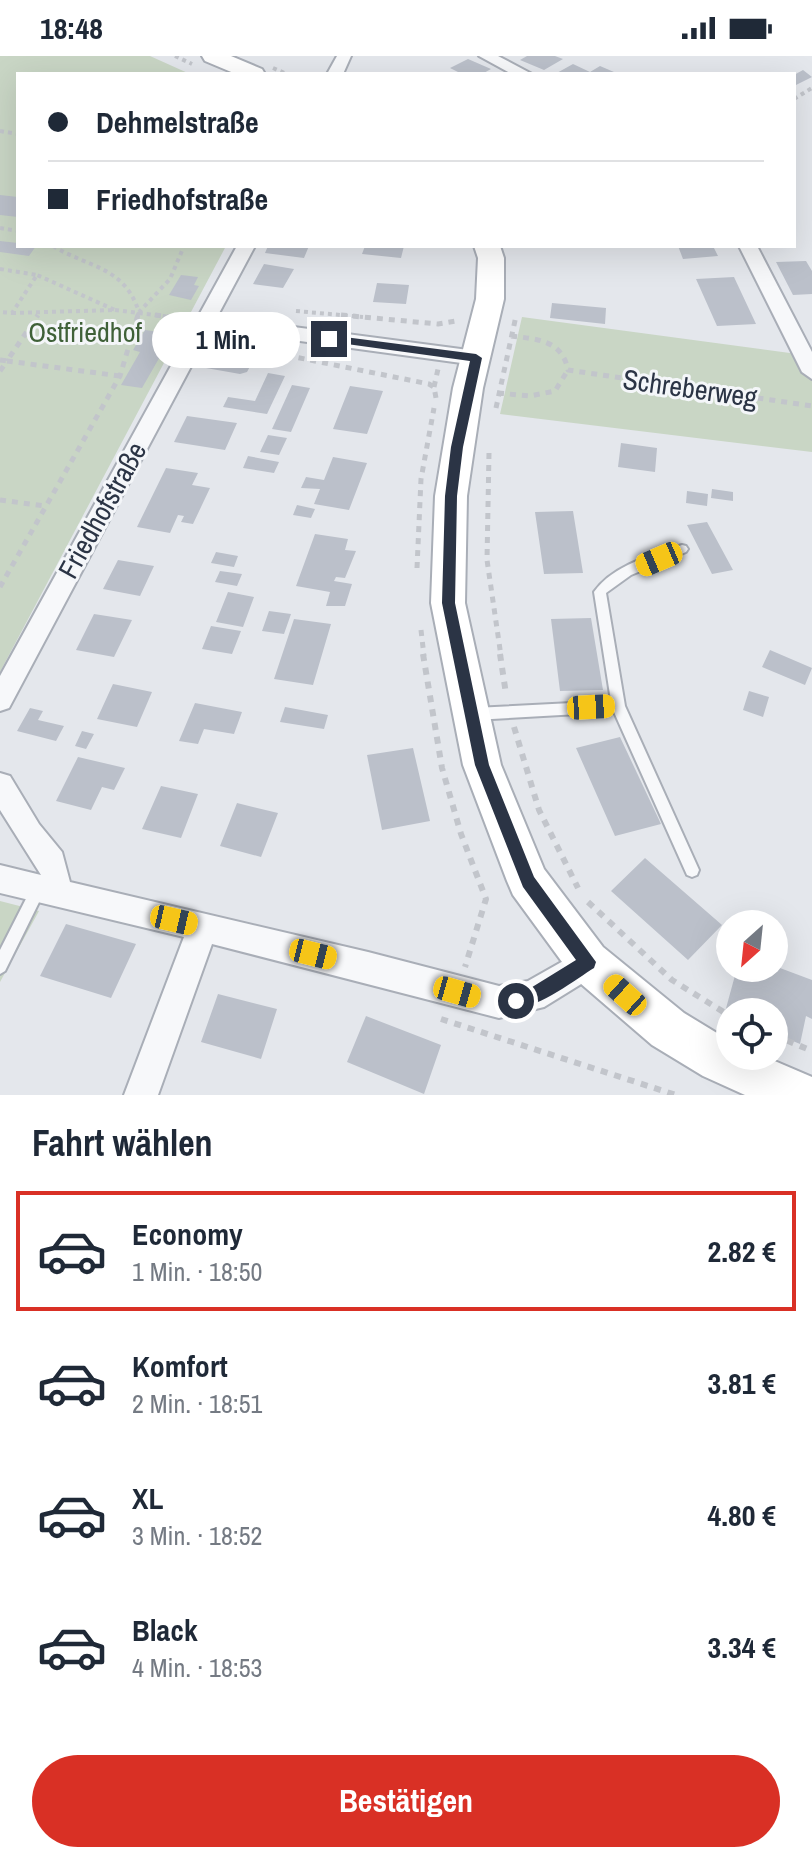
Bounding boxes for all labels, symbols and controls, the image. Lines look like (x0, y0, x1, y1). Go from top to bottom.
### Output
text: 18:48 (40, 8, 103, 48)
text: Dehmelstraße (96, 102, 259, 142)
text: Friedhofstraße (96, 179, 268, 219)
callout: 1 Min. (153, 311, 301, 367)
park label: Ostfriedhof (28, 313, 142, 351)
route end (311, 321, 347, 357)
text: 1 Min. (196, 322, 256, 357)
street label: Schreberweg (620, 360, 760, 416)
street label: Friedhofstraße (49, 435, 155, 585)
car (632, 539, 686, 579)
car (566, 694, 616, 720)
car (148, 903, 200, 937)
north arrow (716, 910, 788, 982)
map controls (716, 910, 788, 1070)
car (287, 937, 339, 971)
car (599, 970, 651, 1020)
car (431, 974, 483, 1010)
route start (498, 983, 534, 1019)
button: locate (716, 998, 788, 1070)
text: Fahrt wählen (32, 1119, 213, 1167)
text: Economy (132, 1214, 243, 1254)
icon: car (36, 1215, 108, 1287)
text: 2.82 € (708, 1231, 776, 1271)
text: 1 Min. · 18:50 (132, 1254, 262, 1289)
text: Komfort (132, 1346, 228, 1386)
icon: car (36, 1347, 108, 1419)
text: 3.81 € (708, 1363, 776, 1403)
text: 2 Min. · 18:51 (132, 1386, 262, 1421)
text: XL (132, 1478, 163, 1518)
icon: car (36, 1479, 108, 1551)
text: 4.80 € (708, 1495, 776, 1535)
text: 3 Min. · 18:52 (132, 1518, 262, 1553)
text: Black (132, 1610, 198, 1650)
icon: car (36, 1611, 108, 1683)
text: 3.34 € (708, 1627, 776, 1667)
text: 4 Min. · 18:53 (132, 1650, 262, 1685)
button: Bestätigen (32, 1755, 780, 1847)

